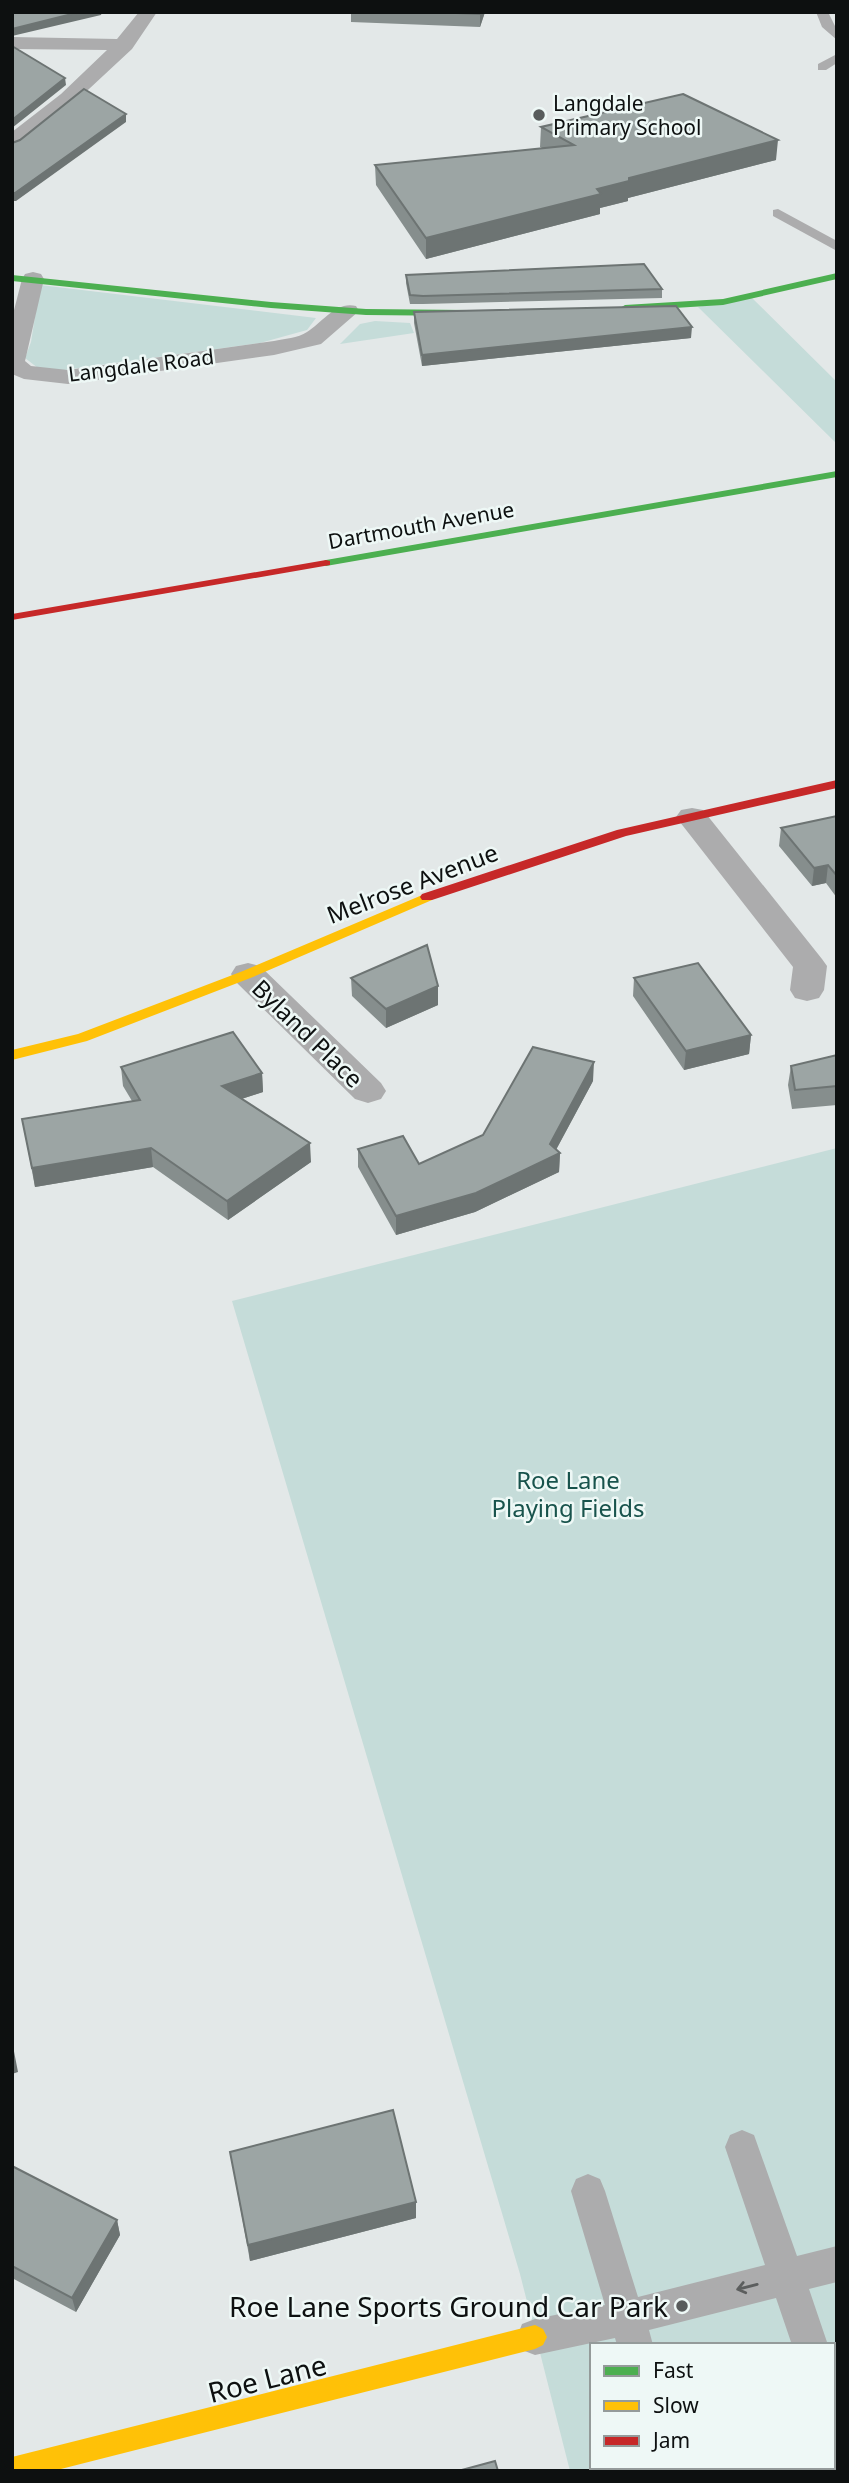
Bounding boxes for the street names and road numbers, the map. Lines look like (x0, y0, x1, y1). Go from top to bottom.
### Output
street label: Langdale Road (67, 342, 215, 388)
street label: Dartmouth Avenue (326, 495, 516, 555)
street label: Melrose Avenue (322, 835, 502, 931)
street label: Byland Place (245, 972, 371, 1094)
street label: Roe Lane (204, 2345, 330, 2411)

